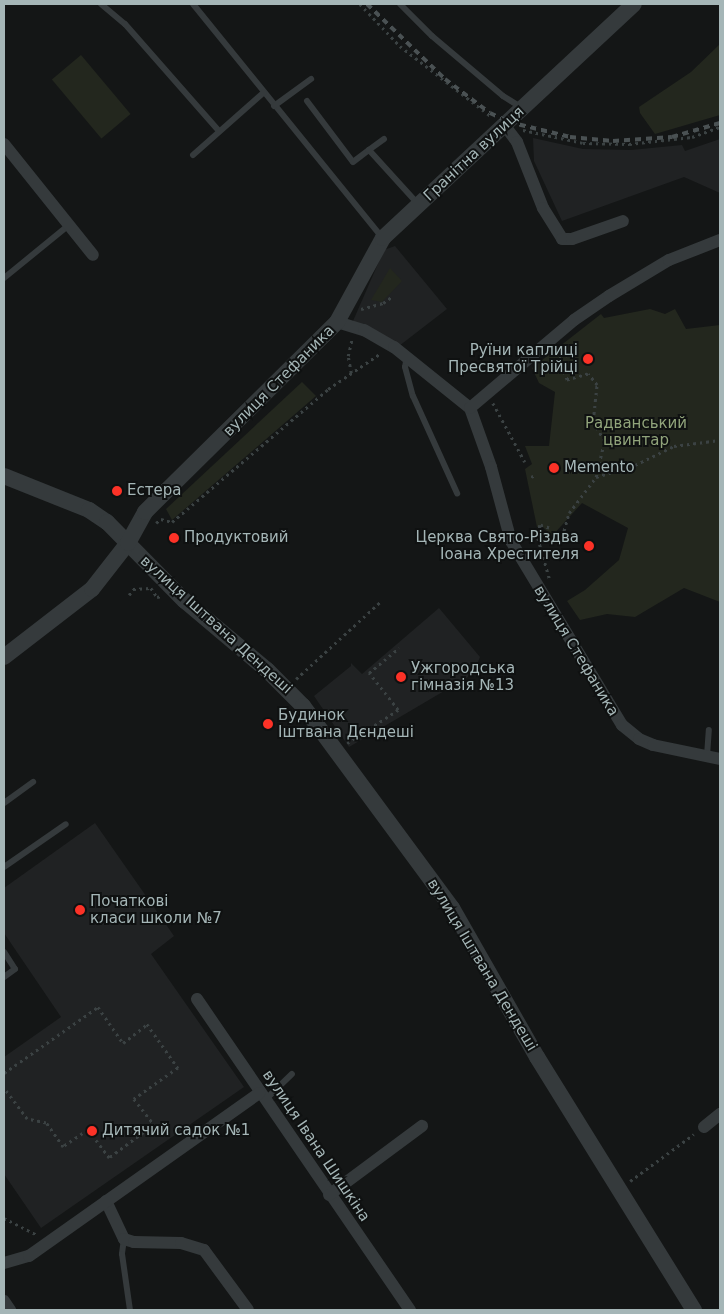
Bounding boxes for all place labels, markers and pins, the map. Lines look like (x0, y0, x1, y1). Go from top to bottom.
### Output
place label: Руїни каплиці Пресвятої Трійці (448, 341, 578, 376)
marker: Руїни каплиці Пресвятої Трійці (582, 353, 594, 365)
place label: Memento (564, 459, 635, 477)
marker: Memento (548, 462, 560, 474)
place label: Естера (127, 482, 181, 500)
marker: Естера (111, 485, 123, 497)
place label: Церква Свято-Різдва Іоана Хрестителя (415, 528, 579, 563)
place label: Продуктовий (184, 529, 289, 547)
marker: Продуктовий (168, 532, 180, 544)
marker: Церква Свято-Різдва Іоана Хрестителя (583, 540, 595, 552)
place label: Ужгородська гімназія №13 (411, 659, 515, 694)
marker: Ужгородська гімназія №13 (395, 671, 407, 683)
place label: Будинок Іштвана Дєндеші (278, 706, 414, 741)
marker: Будинок Іштвана Дєндеші (262, 718, 274, 730)
place label: Початкові класи школи №7 (90, 892, 222, 927)
marker: Початкові класи школи №7 (74, 904, 86, 916)
place label: Дитячий садок №1 (102, 1122, 250, 1140)
marker: Дитячий садок №1 (86, 1125, 98, 1137)

